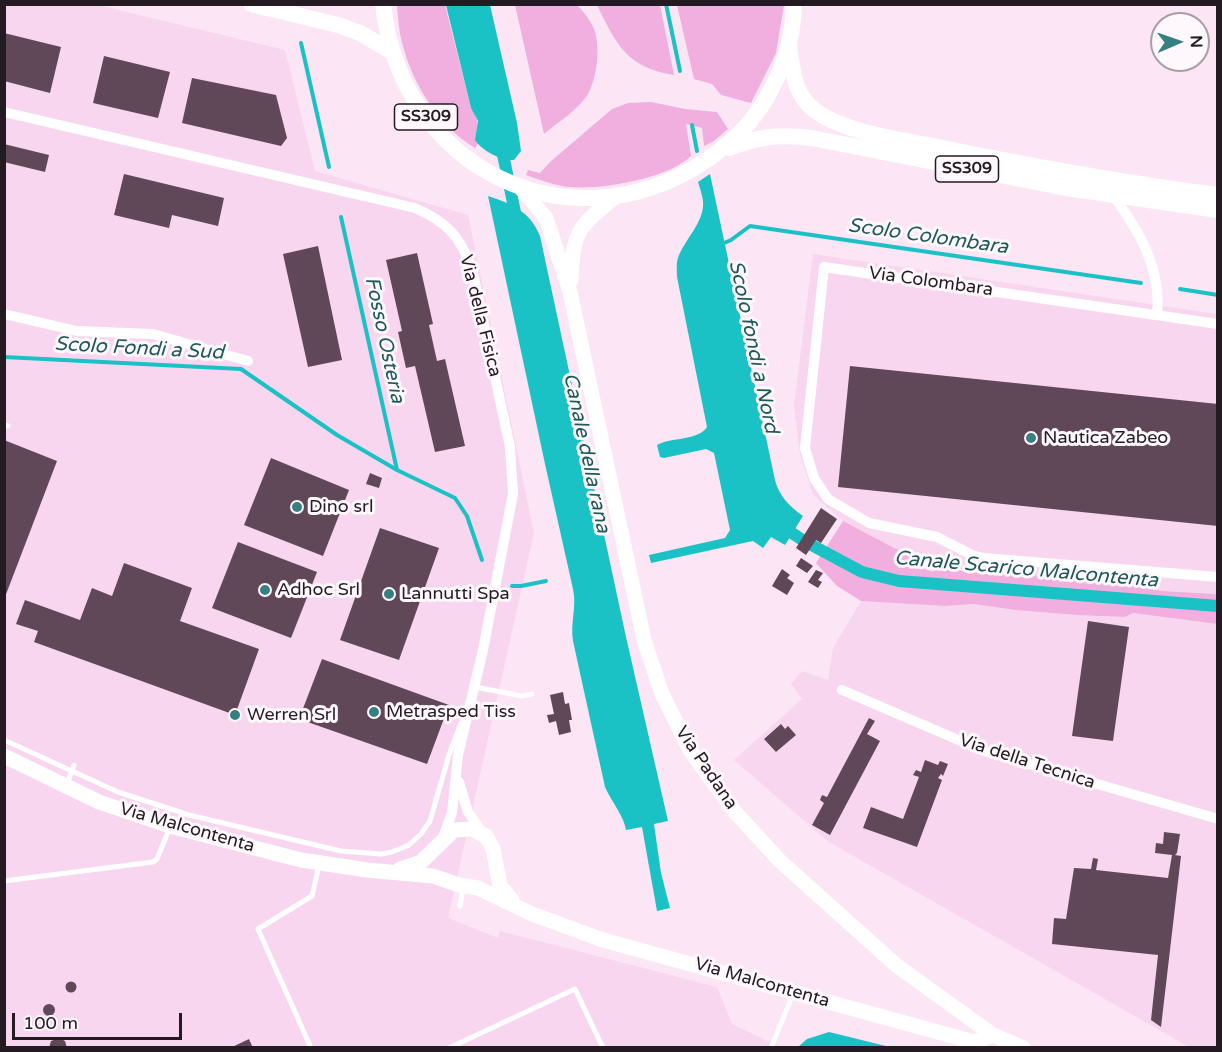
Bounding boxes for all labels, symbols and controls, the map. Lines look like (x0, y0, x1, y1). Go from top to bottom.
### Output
north arrow (1150, 12, 1210, 72)
text: N (1186, 35, 1206, 48)
road number: SS309 (394, 104, 458, 130)
road number: SS309 (936, 156, 998, 182)
water label: Scolo Colombara (846, 214, 1010, 260)
street label: Via della Fisica (454, 253, 506, 379)
water label: Scolo fondi a Nord (723, 258, 783, 436)
street label: Via Colombara (868, 263, 994, 301)
water label: Fosso Osteria (359, 275, 409, 405)
water label: Scolo Fondi a Sud (54, 333, 224, 365)
water label: Canale della rana (557, 371, 615, 535)
place label: Nautica Zabeo (1043, 427, 1168, 449)
marker: Nautica Zabeo (1024, 431, 1038, 445)
place label: Dino srl (309, 496, 373, 518)
marker: Dino srl (290, 500, 304, 514)
water label: Canale Scarico Malcontenta (893, 547, 1159, 593)
place label: Adhoc Srl (277, 579, 360, 601)
marker: Adhoc Srl (258, 583, 272, 597)
place label: Lannutti Spa (401, 583, 510, 605)
marker: Lannutti Spa (382, 587, 396, 601)
place label: Metrasped Tiss (386, 701, 516, 723)
place label: Werren Srl (247, 704, 336, 726)
marker: Metrasped Tiss (367, 705, 381, 719)
marker: Werren Srl (228, 708, 242, 722)
street label: Via Padana (670, 722, 742, 814)
street label: Via della Tecnica (956, 730, 1098, 794)
street label: Via Malcontenta (117, 798, 257, 858)
street label: Via Malcontenta (692, 953, 832, 1013)
scale bar (15, 1001, 184, 1039)
text: 100 m (23, 1012, 78, 1034)

